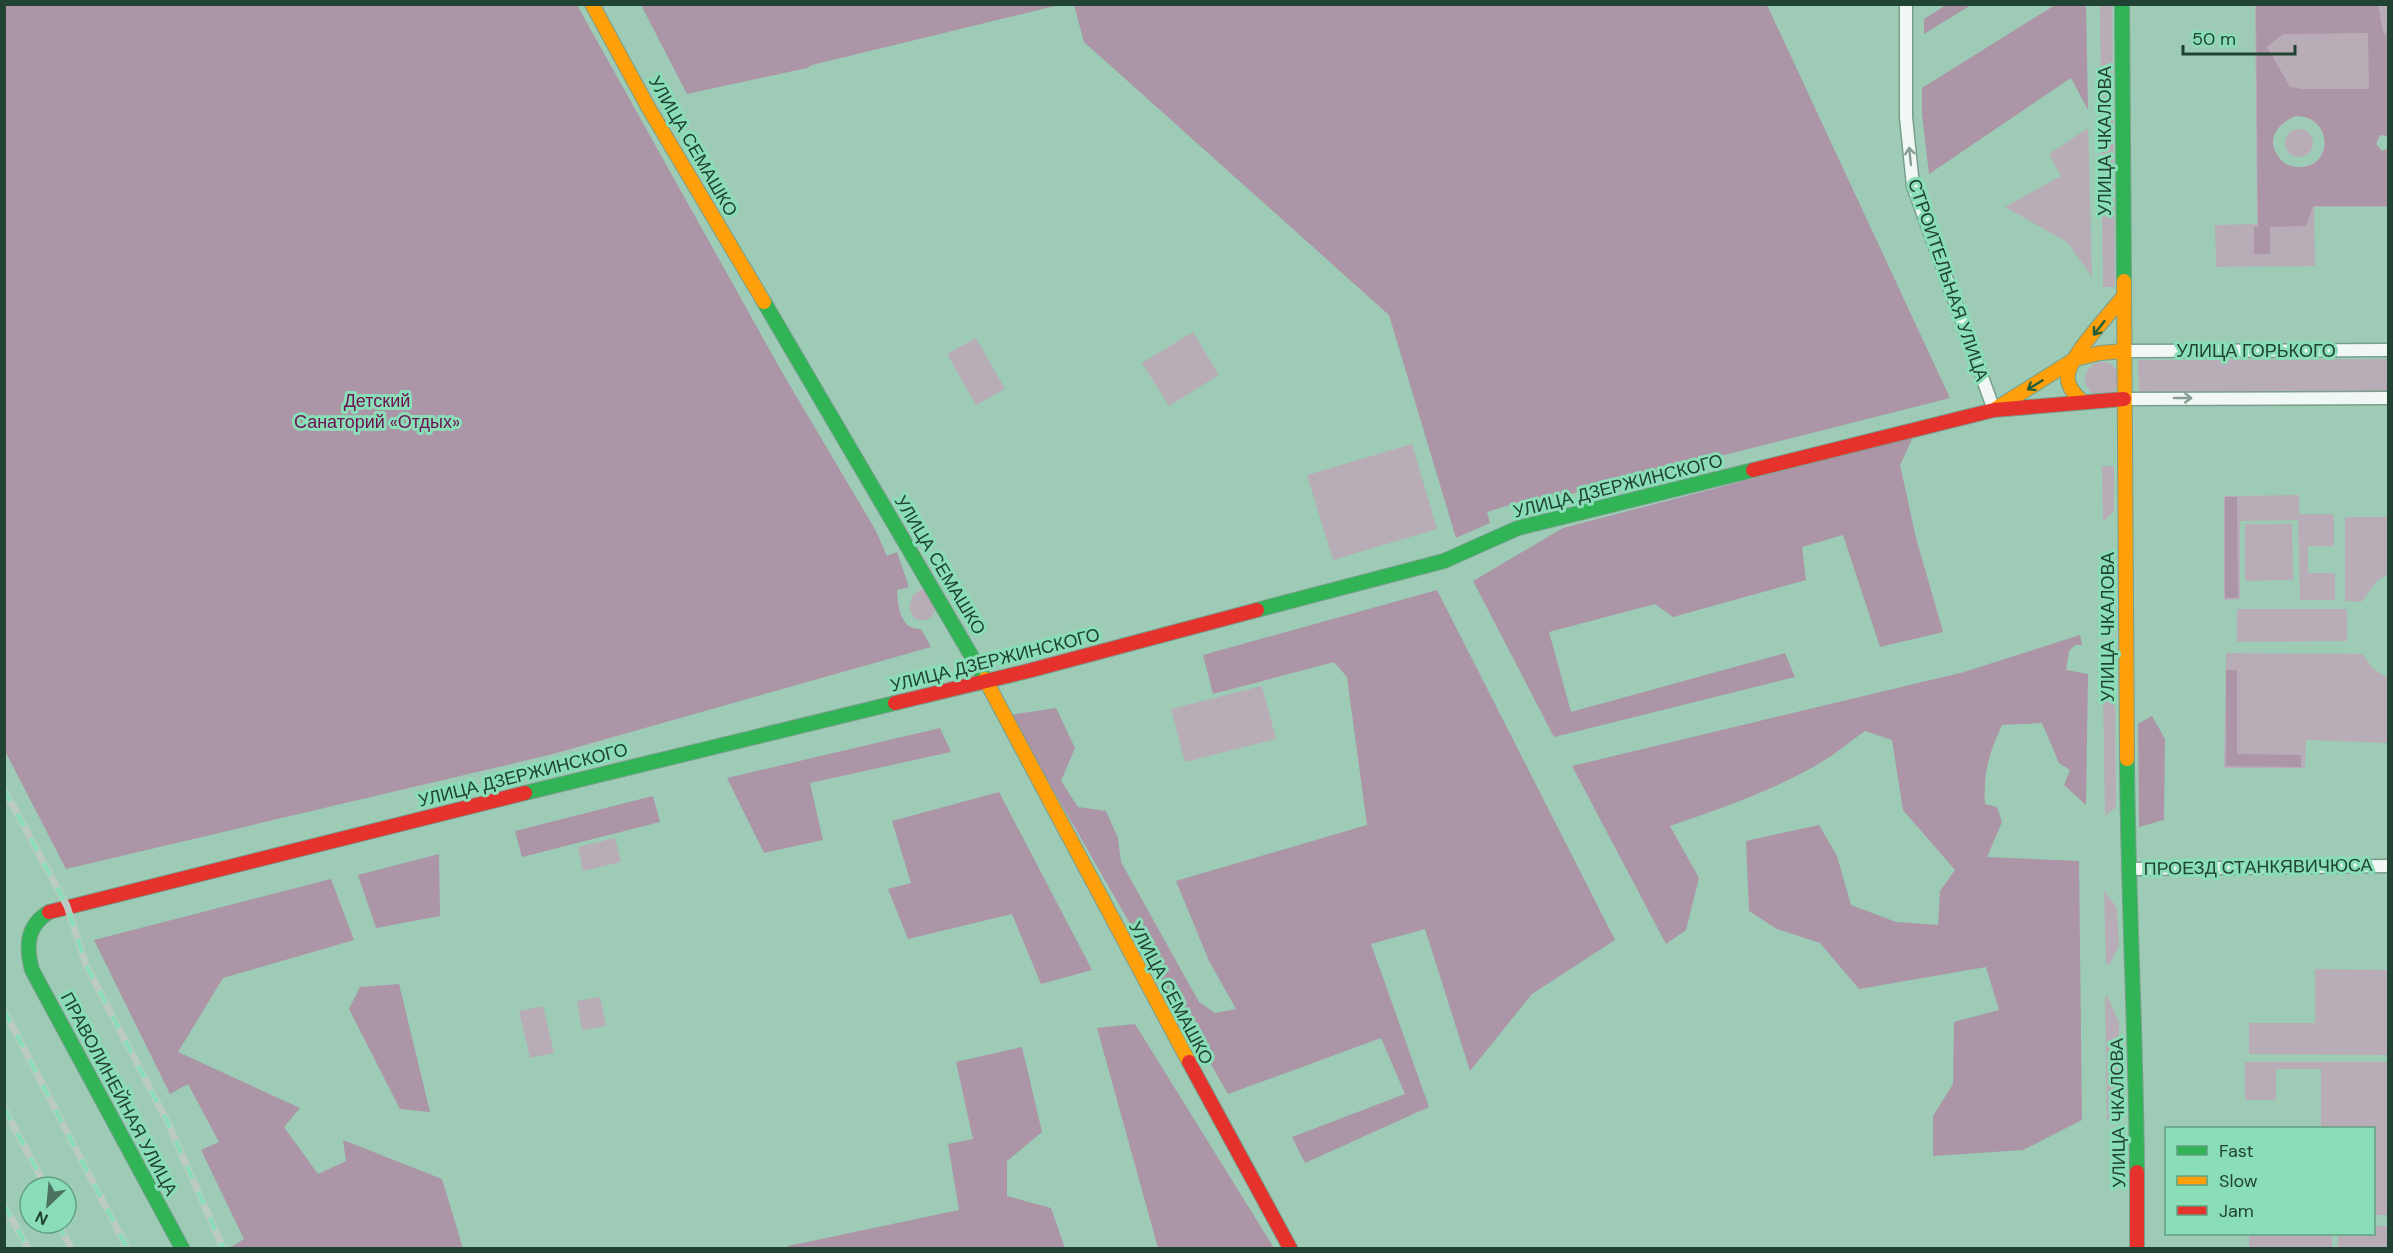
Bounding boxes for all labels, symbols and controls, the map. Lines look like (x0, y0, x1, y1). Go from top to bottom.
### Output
scale bar (2183, 18, 2296, 56)
text: 50 m (2192, 27, 2236, 51)
street label: УЛИЦА ЧКАЛОВА (2093, 66, 2117, 216)
street label: УЛИЦА СЕМАШКО (643, 71, 743, 221)
one-way arrow (1904, 147, 1915, 166)
street label: СТРОИТЕЛЬНАЯ УЛИЦА (1902, 176, 1994, 384)
one-way arrow (2093, 320, 2106, 336)
street label: УЛИЦА ГОРЬКОГО (2176, 339, 2336, 363)
one-way arrow (2026, 378, 2043, 391)
park label: Детский Санаторий «Отдых» (294, 389, 460, 434)
one-way arrow (2172, 392, 2192, 404)
street label: УЛИЦА ДЗЕРЖИНСКОГО (1511, 448, 1725, 524)
street label: УЛИЦА СЕМАШКО (889, 491, 991, 639)
street label: УЛИЦА ЧКАЛОВА (2096, 552, 2120, 702)
street label: УЛИЦА ДЗЕРЖИНСКОГО (888, 622, 1102, 698)
street label: УЛИЦА ДЗЕРЖИНСКОГО (416, 737, 630, 813)
street label: ПРОЕЗД СТАНКЯВИЧЮСА (2143, 853, 2373, 881)
street label: УЛИЦА СЕМАШКО (1123, 917, 1219, 1069)
street label: ПРАВОЛИНЕЙНАЯ УЛИЦА (55, 988, 183, 1200)
street label: УЛИЦА ЧКАЛОВА (2105, 1038, 2131, 1188)
legend (2165, 1127, 2375, 1235)
text: Fast (2219, 1139, 2254, 1163)
text: Slow (2219, 1169, 2258, 1193)
north arrow (18, 1175, 78, 1235)
text: Jam (2219, 1199, 2254, 1223)
text: N (32, 1206, 51, 1230)

